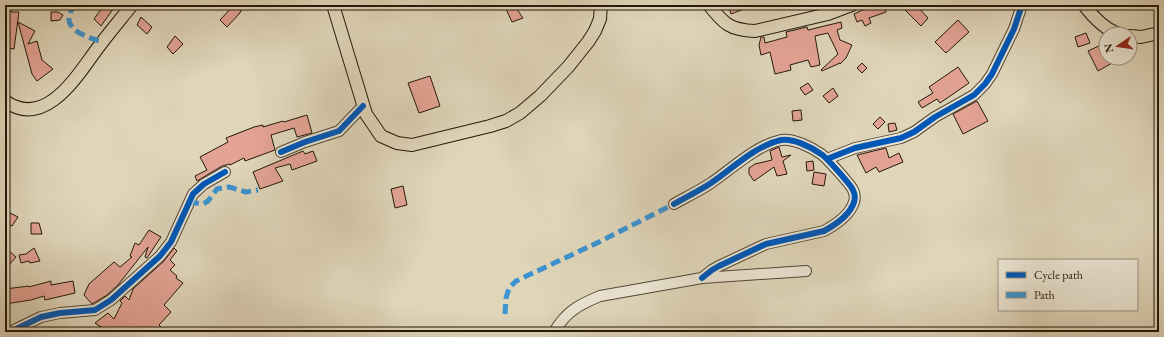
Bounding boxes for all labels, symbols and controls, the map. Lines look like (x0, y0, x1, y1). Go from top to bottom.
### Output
north arrow (1098, 26, 1138, 66)
text: N (1100, 42, 1116, 54)
legend (998, 259, 1138, 311)
text: Cycle path (1034, 267, 1083, 283)
text: Path (1034, 287, 1055, 303)

